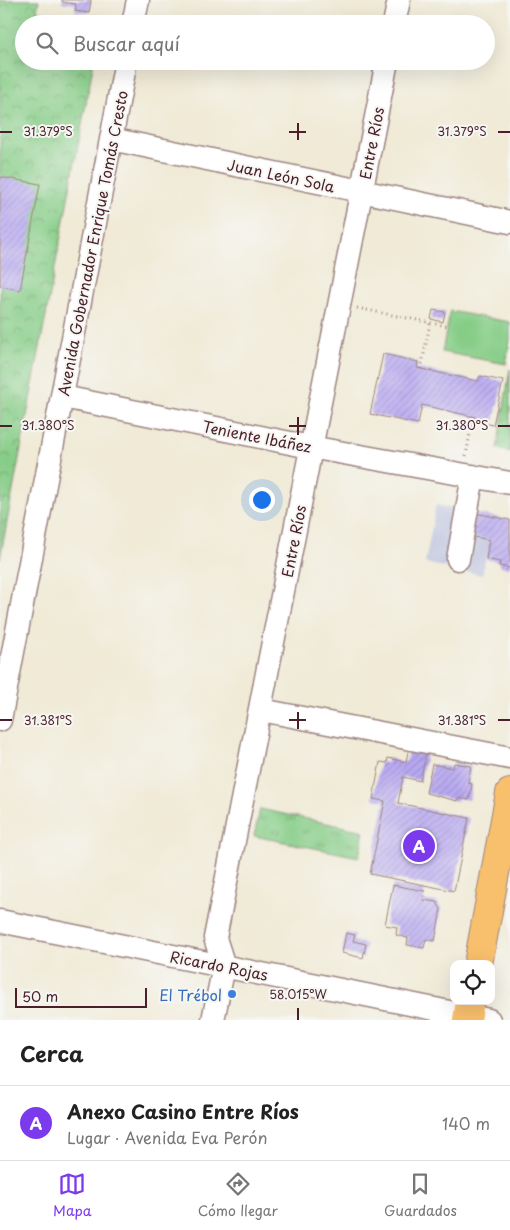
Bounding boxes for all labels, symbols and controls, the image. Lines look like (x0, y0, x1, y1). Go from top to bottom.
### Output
search box (15, 15, 495, 70)
icon: search (33, 29, 61, 57)
text: Buscar aquí (73, 29, 180, 57)
street label: Avenida Gobernador Enrique Tomás Cresto (51, 88, 133, 398)
street label: Entre Ríos (353, 105, 389, 181)
text: 31.379°S (23, 122, 73, 140)
text: 31.379°S (437, 122, 487, 140)
street label: Juan León Sola (225, 152, 337, 198)
street label: Teniente Ibáñez (200, 414, 314, 458)
text: 31.380°S (22, 416, 74, 434)
text: 31.380°S (436, 416, 488, 434)
your location (249, 487, 275, 513)
street label: Entre Ríos (275, 503, 311, 579)
text: 31.381°S (24, 711, 72, 729)
text: 31.381°S (438, 711, 486, 729)
pin: A (403, 827, 435, 865)
street label: Ricardo Rojas (168, 944, 270, 986)
map controls (450, 960, 495, 1005)
button: locate (450, 960, 495, 1005)
place label: El Trébol (159, 983, 222, 1006)
scale bar (15, 985, 148, 1008)
text: 58.015°W (269, 985, 327, 1003)
text: 50 m (22, 986, 58, 1007)
marker: El Trébol (226, 988, 238, 1000)
text: Cerca (20, 1037, 84, 1069)
text: Anexo Casino Entre Ríos (67, 1097, 299, 1125)
text: A (30, 1111, 42, 1135)
text: 140 m (442, 1111, 490, 1135)
text: Lugar · Avenida Eva Perón (67, 1125, 267, 1149)
tab: Mapa (53, 1170, 92, 1221)
tab: Cómo llegar (198, 1170, 278, 1221)
tab: Guardados (384, 1170, 457, 1221)

